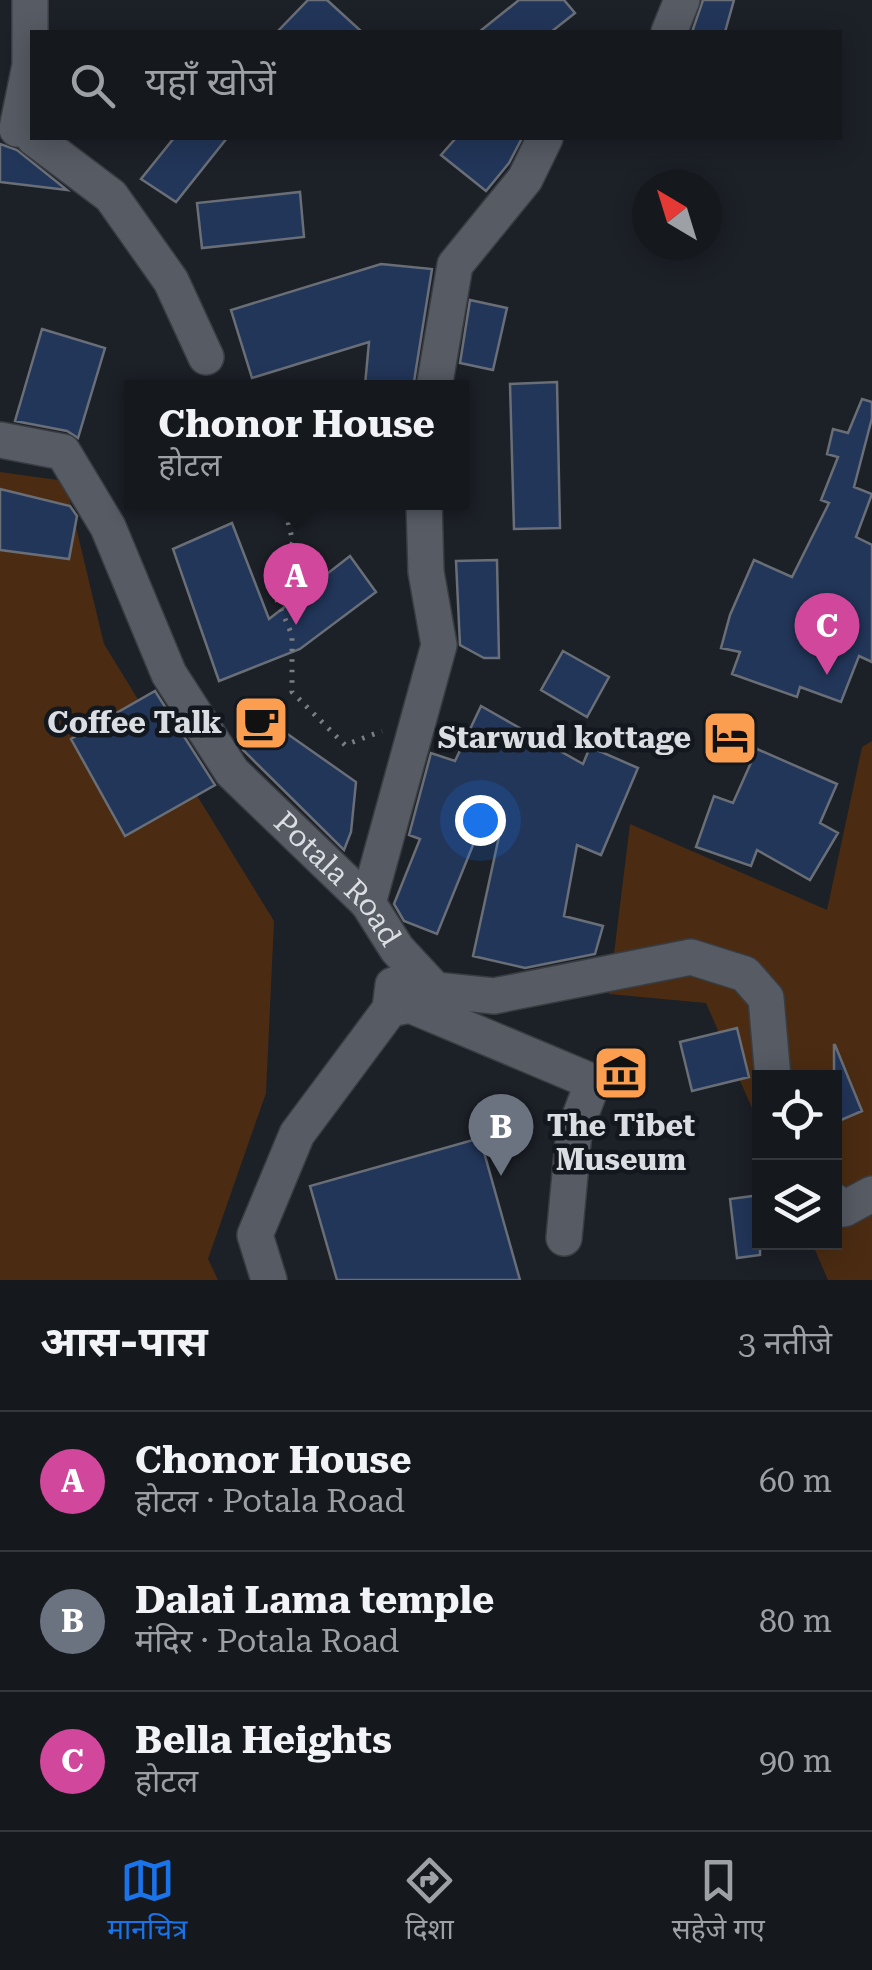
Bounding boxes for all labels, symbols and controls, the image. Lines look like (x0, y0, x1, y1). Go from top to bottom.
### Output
search box (30, 30, 842, 140)
icon: search (65, 58, 120, 113)
text: यहाँ खोजें (145, 60, 276, 104)
north arrow (632, 170, 722, 260)
popup (124, 380, 469, 510)
text: Chonor House (158, 402, 435, 446)
text: होटल (158, 446, 221, 484)
pin: A (264, 542, 328, 625)
pin: C (794, 592, 860, 675)
cafe icon: Coffee Talk (231, 693, 291, 753)
place label: Coffee Talk (47, 705, 222, 740)
hotel icon: Starwud kottage (700, 708, 760, 768)
place label: Starwud kottage (438, 720, 691, 755)
your location (455, 795, 506, 846)
street label: Potala Road (267, 804, 409, 952)
museum icon: The Tibet Museum (591, 1043, 651, 1103)
map controls (752, 1070, 842, 1250)
button: locate (752, 1070, 842, 1160)
pin: B (468, 1094, 534, 1176)
place label: The Tibet Museum (547, 1108, 695, 1177)
button: layers (752, 1160, 842, 1250)
text: आस-पास (40, 1317, 208, 1366)
text: 3 नतीजे (738, 1324, 832, 1362)
text: Chonor House (135, 1438, 411, 1482)
text: A (61, 1462, 84, 1500)
text: 60 m (759, 1462, 832, 1500)
text: होटल · Potala Road (135, 1482, 405, 1520)
text: Dalai Lama temple (135, 1578, 494, 1622)
text: B (61, 1602, 84, 1640)
text: 80 m (759, 1602, 832, 1640)
text: मंदिर · Potala Road (135, 1622, 399, 1660)
text: Bella Heights (135, 1718, 392, 1762)
text: C (61, 1742, 84, 1780)
text: 90 m (759, 1742, 832, 1780)
text: होटल (135, 1762, 198, 1800)
tab: मानचित्र (107, 1853, 187, 1950)
tab: दिशा (402, 1853, 457, 1950)
tab: सहेजे गए (672, 1853, 765, 1950)

